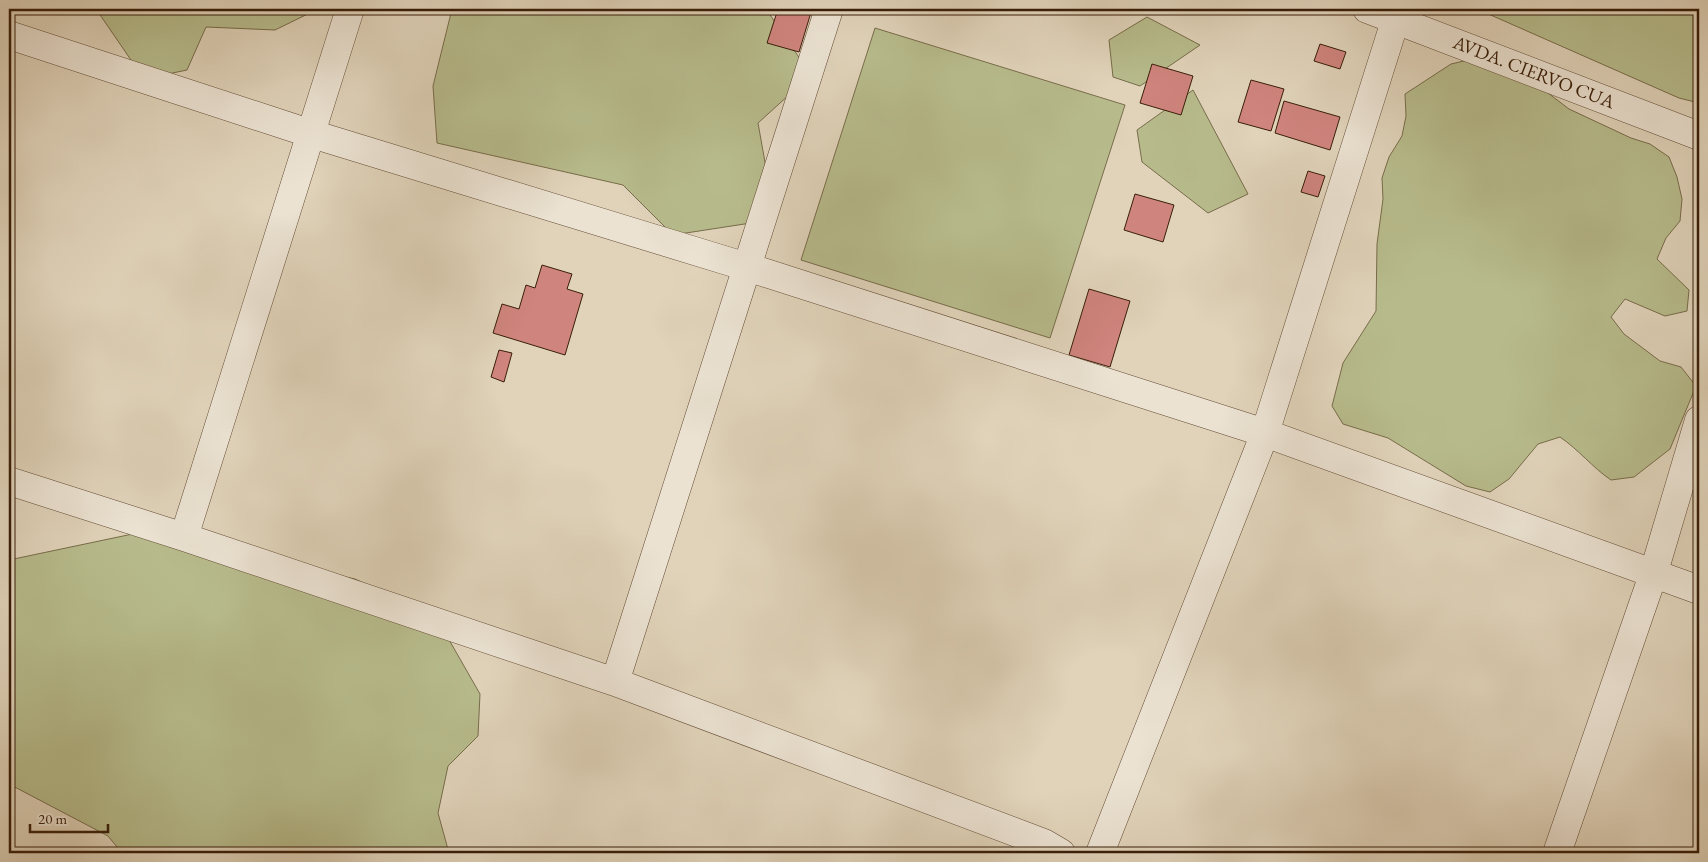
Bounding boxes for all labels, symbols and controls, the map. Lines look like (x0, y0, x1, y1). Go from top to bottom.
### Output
street label: AVDA. CIERVO CUA (1449, 29, 1619, 115)
scale bar (30, 802, 108, 834)
text: 20 m (38, 809, 67, 828)

